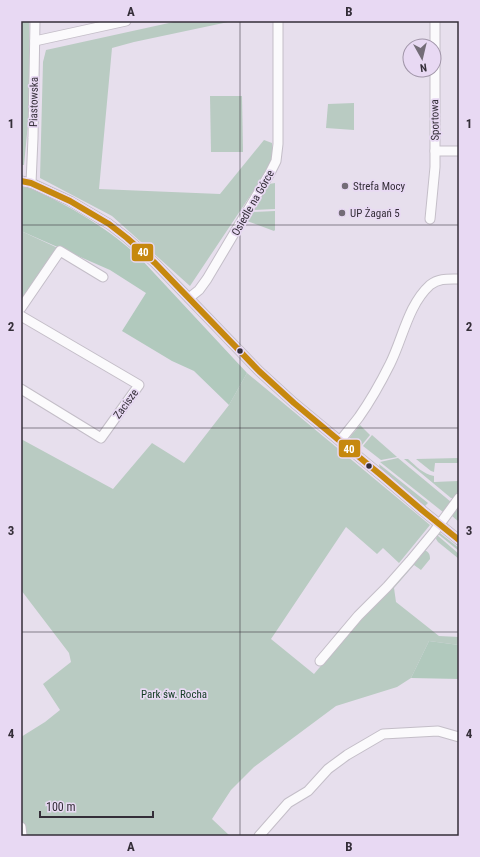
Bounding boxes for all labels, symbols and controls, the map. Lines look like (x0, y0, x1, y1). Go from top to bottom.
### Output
text: A (127, 4, 135, 19)
text: B (345, 4, 353, 19)
north arrow (402, 38, 442, 78)
text: N (419, 61, 428, 74)
street label: Piastowska (27, 77, 41, 127)
street label: Sportowa (428, 99, 442, 141)
text: 1 (8, 116, 14, 131)
text: 1 (466, 116, 472, 131)
street label: Osiedle na Górce (229, 168, 277, 238)
place label: Strefa Mocy (353, 180, 406, 193)
marker: Strefa Mocy (340, 181, 350, 191)
place label: UP Żagań 5 (350, 207, 400, 220)
marker: UP Żagań 5 (337, 208, 347, 218)
line badge: 40 (131, 243, 154, 262)
text: 40 (137, 246, 149, 259)
text: 2 (8, 319, 15, 334)
text: 2 (466, 319, 473, 334)
unlabelled marker (235, 346, 245, 356)
street label: Zacisze (111, 387, 141, 421)
line badge: 40 (338, 439, 361, 458)
text: 40 (343, 443, 355, 456)
unlabelled marker (364, 461, 374, 471)
text: 3 (8, 523, 14, 538)
text: 3 (466, 523, 472, 538)
park label: Park św. Rocha (141, 688, 207, 701)
text: 4 (8, 726, 15, 741)
text: 4 (466, 726, 473, 741)
scale bar (40, 793, 153, 819)
text: 100 m (46, 800, 76, 814)
text: A (127, 839, 135, 854)
text: B (345, 839, 353, 854)

